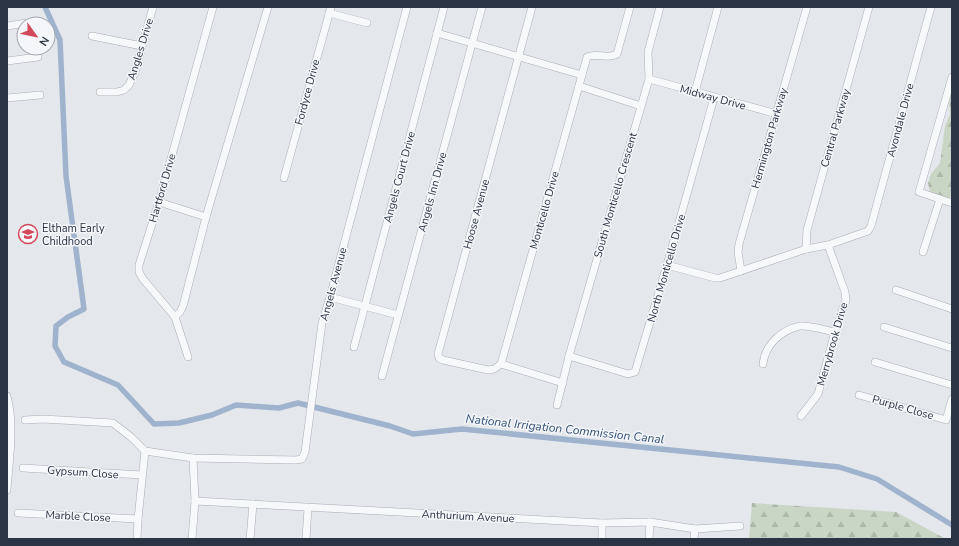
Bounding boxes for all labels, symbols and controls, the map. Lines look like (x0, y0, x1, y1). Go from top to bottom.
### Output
north arrow (16, 16, 56, 56)
street label: Angles Drive (124, 16, 157, 82)
text: N (35, 34, 52, 49)
street label: Fordyce Drive (291, 57, 324, 127)
street label: Midway Drive (678, 81, 748, 114)
street label: Avondale Drive (883, 81, 918, 159)
street label: Hermington Parkway (748, 86, 791, 190)
street label: Central Parkway (817, 87, 854, 169)
street label: Angels Court Drive (380, 130, 419, 225)
street label: South Monticello Crescent (590, 131, 641, 260)
street label: Angels Inn Drive (415, 150, 450, 234)
street label: Hartford Drive (145, 152, 180, 224)
street label: Monticello Drive (526, 169, 563, 251)
street label: Hoose Avenue (460, 177, 493, 251)
street label: North Monticello Drive (644, 212, 689, 324)
place label: Eltham Early Childhood (42, 221, 105, 249)
school or university icon: Eltham Early Childhood (17, 223, 39, 245)
street label: Angels Avenue (316, 246, 351, 322)
street label: Merrybrook Drive (813, 301, 852, 388)
street label: Purple Close (870, 392, 935, 423)
water label: National Irrigation Commission Canal (465, 411, 666, 447)
street label: Gypsum Close (47, 463, 119, 482)
street label: Marble Close (45, 507, 111, 526)
street label: Anthurium Avenue (421, 507, 515, 526)

